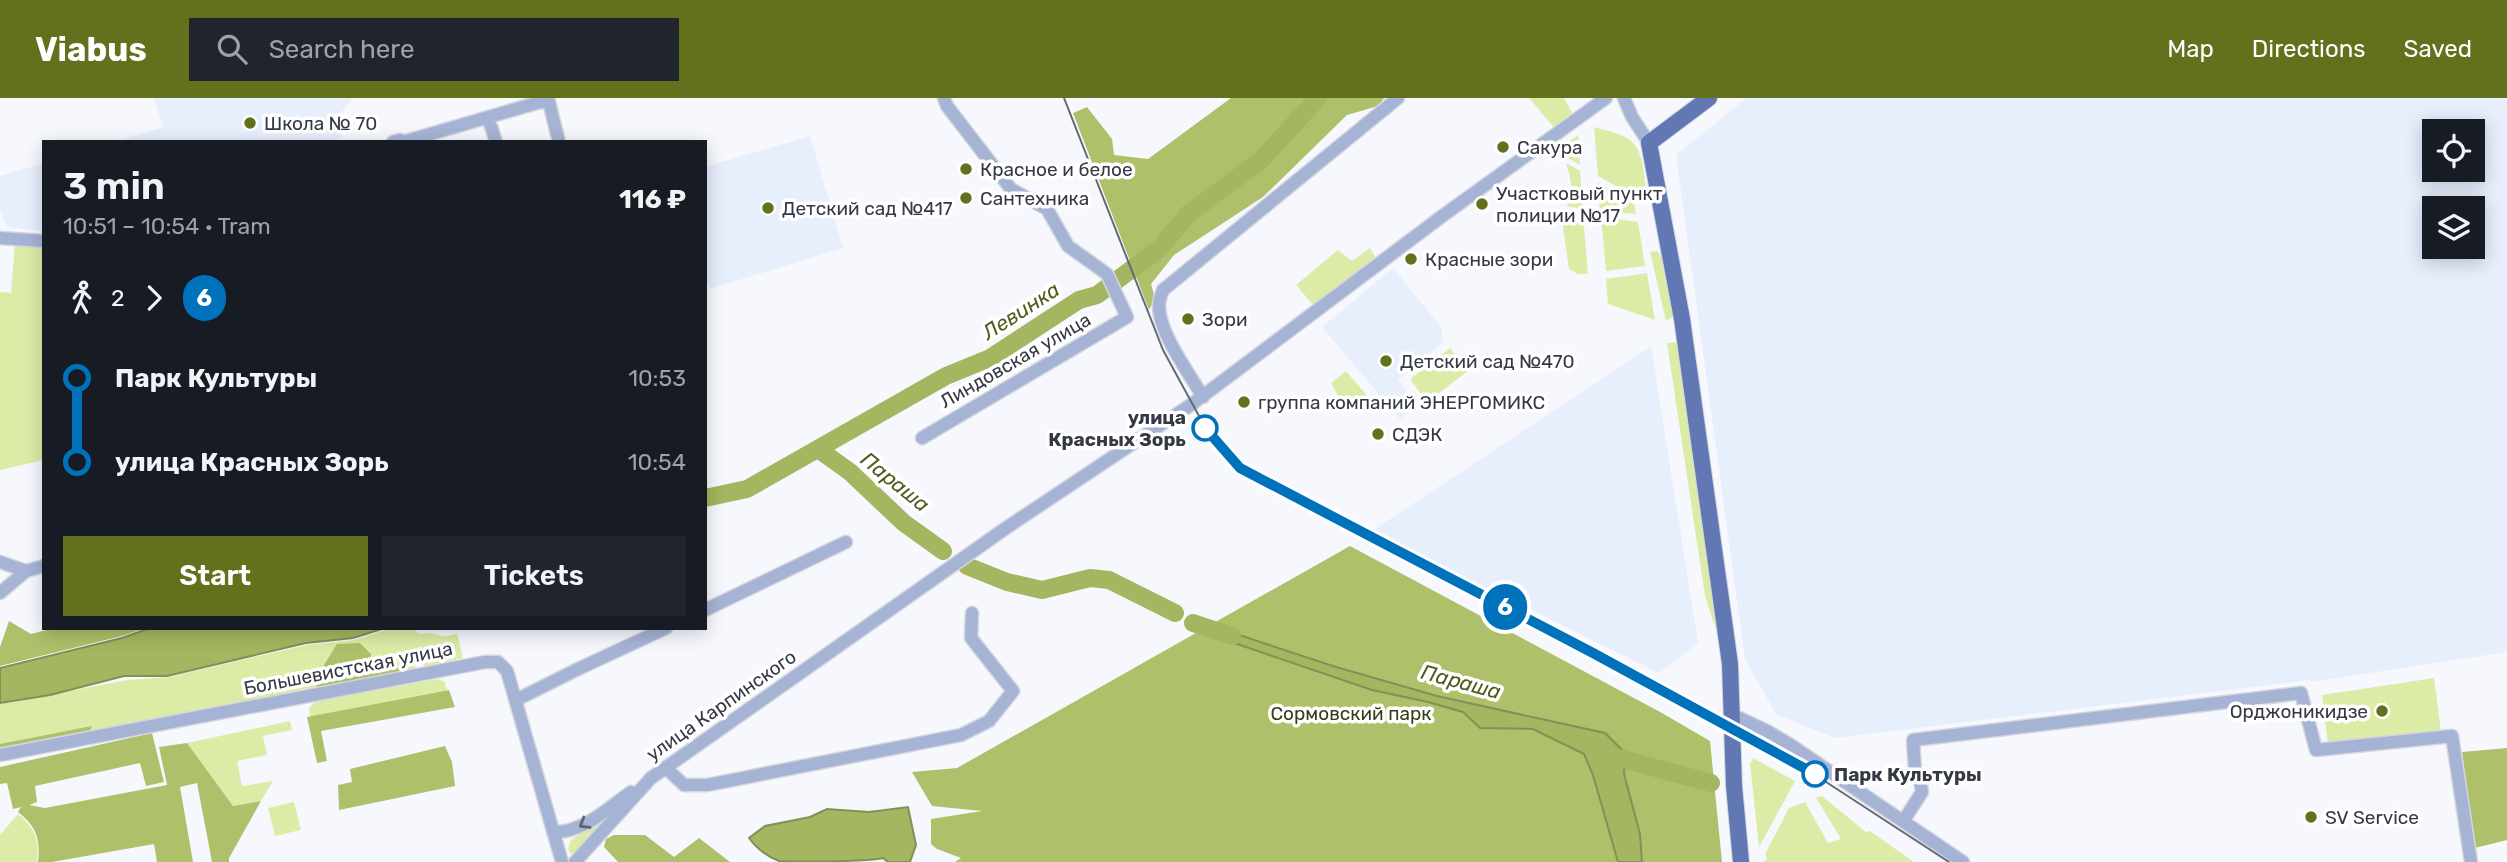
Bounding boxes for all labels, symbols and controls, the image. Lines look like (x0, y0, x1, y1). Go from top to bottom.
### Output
search box (189, 18, 679, 81)
text: Viabus (35, 30, 147, 69)
icon: search (213, 30, 251, 68)
text: Search here (269, 34, 415, 65)
text: Map (2167, 35, 2214, 63)
text: Directions (2252, 35, 2365, 63)
text: Saved (2403, 35, 2472, 63)
place label: Школа № 70 (264, 112, 377, 135)
marker: Школа № 70 (242, 115, 258, 131)
map controls (2422, 119, 2485, 259)
button: locate (2422, 119, 2485, 182)
place label: Сакура (1517, 136, 1583, 159)
marker: Сакура (1495, 139, 1511, 155)
place label: Красное и белое (980, 158, 1133, 181)
marker: Красное и белое (958, 161, 974, 177)
text: 3 min (63, 163, 165, 209)
place label: Участковый пункт полиции №17 (1496, 182, 1663, 227)
text: 116 ₽ (619, 184, 686, 215)
place label: Сантехника (980, 187, 1089, 210)
marker: Сантехника (958, 190, 974, 206)
marker: Участковый пункт полиции №17 (1474, 196, 1490, 212)
button: layers (2422, 196, 2485, 259)
place label: Детский сад №417 (782, 197, 953, 220)
marker: Детский сад №417 (760, 200, 776, 216)
text: 10:51 – 10:54 · Tram (63, 212, 271, 240)
place label: Красные зори (1425, 248, 1553, 271)
marker: Красные зори (1403, 251, 1419, 267)
water label: Левинка (977, 276, 1064, 345)
icon: walk (63, 279, 101, 317)
icon: forward (135, 279, 173, 317)
text: 2 (111, 284, 125, 312)
text: 6 (197, 284, 212, 312)
street label: Линдовская улица (936, 308, 1095, 413)
place label: Зори (1202, 308, 1248, 331)
marker: Зори (1180, 311, 1196, 327)
place label: Детский сад №470 (1400, 350, 1575, 373)
marker: Детский сад №470 (1378, 353, 1394, 369)
text: Парк Культуры (115, 363, 317, 394)
text: 10:53 (628, 364, 686, 392)
place label: группа компаний ЭНЕРГОМИКС (1258, 391, 1545, 414)
marker: группа компаний ЭНЕРГОМИКС (1236, 394, 1252, 410)
place label: улица Красных Зорь (1048, 406, 1186, 451)
marker: улица Красных Зорь (1192, 415, 1218, 441)
place label: СДЭК (1392, 423, 1442, 446)
marker: СДЭК (1370, 426, 1386, 442)
water label: Параша (856, 446, 935, 517)
text: улица Красных Зорь (115, 447, 389, 478)
text: 10:54 (628, 448, 686, 476)
button: Start (63, 536, 368, 616)
button: Tickets (382, 536, 686, 616)
line badge: 6 (1482, 584, 1528, 630)
text: 6 (1497, 593, 1513, 621)
street label: Большевистская улица (242, 637, 454, 700)
street label: улица Карпинского (642, 645, 801, 766)
water label: Параша (1419, 659, 1503, 704)
place label: Орджоникидзе (2230, 700, 2368, 723)
park label: Сормовский парк (1270, 702, 1432, 725)
marker: Орджоникидзе (2374, 703, 2390, 719)
marker: Парк Культуры (1802, 761, 1828, 787)
place label: Парк Культуры (1834, 763, 1982, 786)
place label: SV Service (2325, 806, 2419, 829)
marker: SV Service (2303, 809, 2319, 825)
one-way arrow (578, 816, 591, 829)

